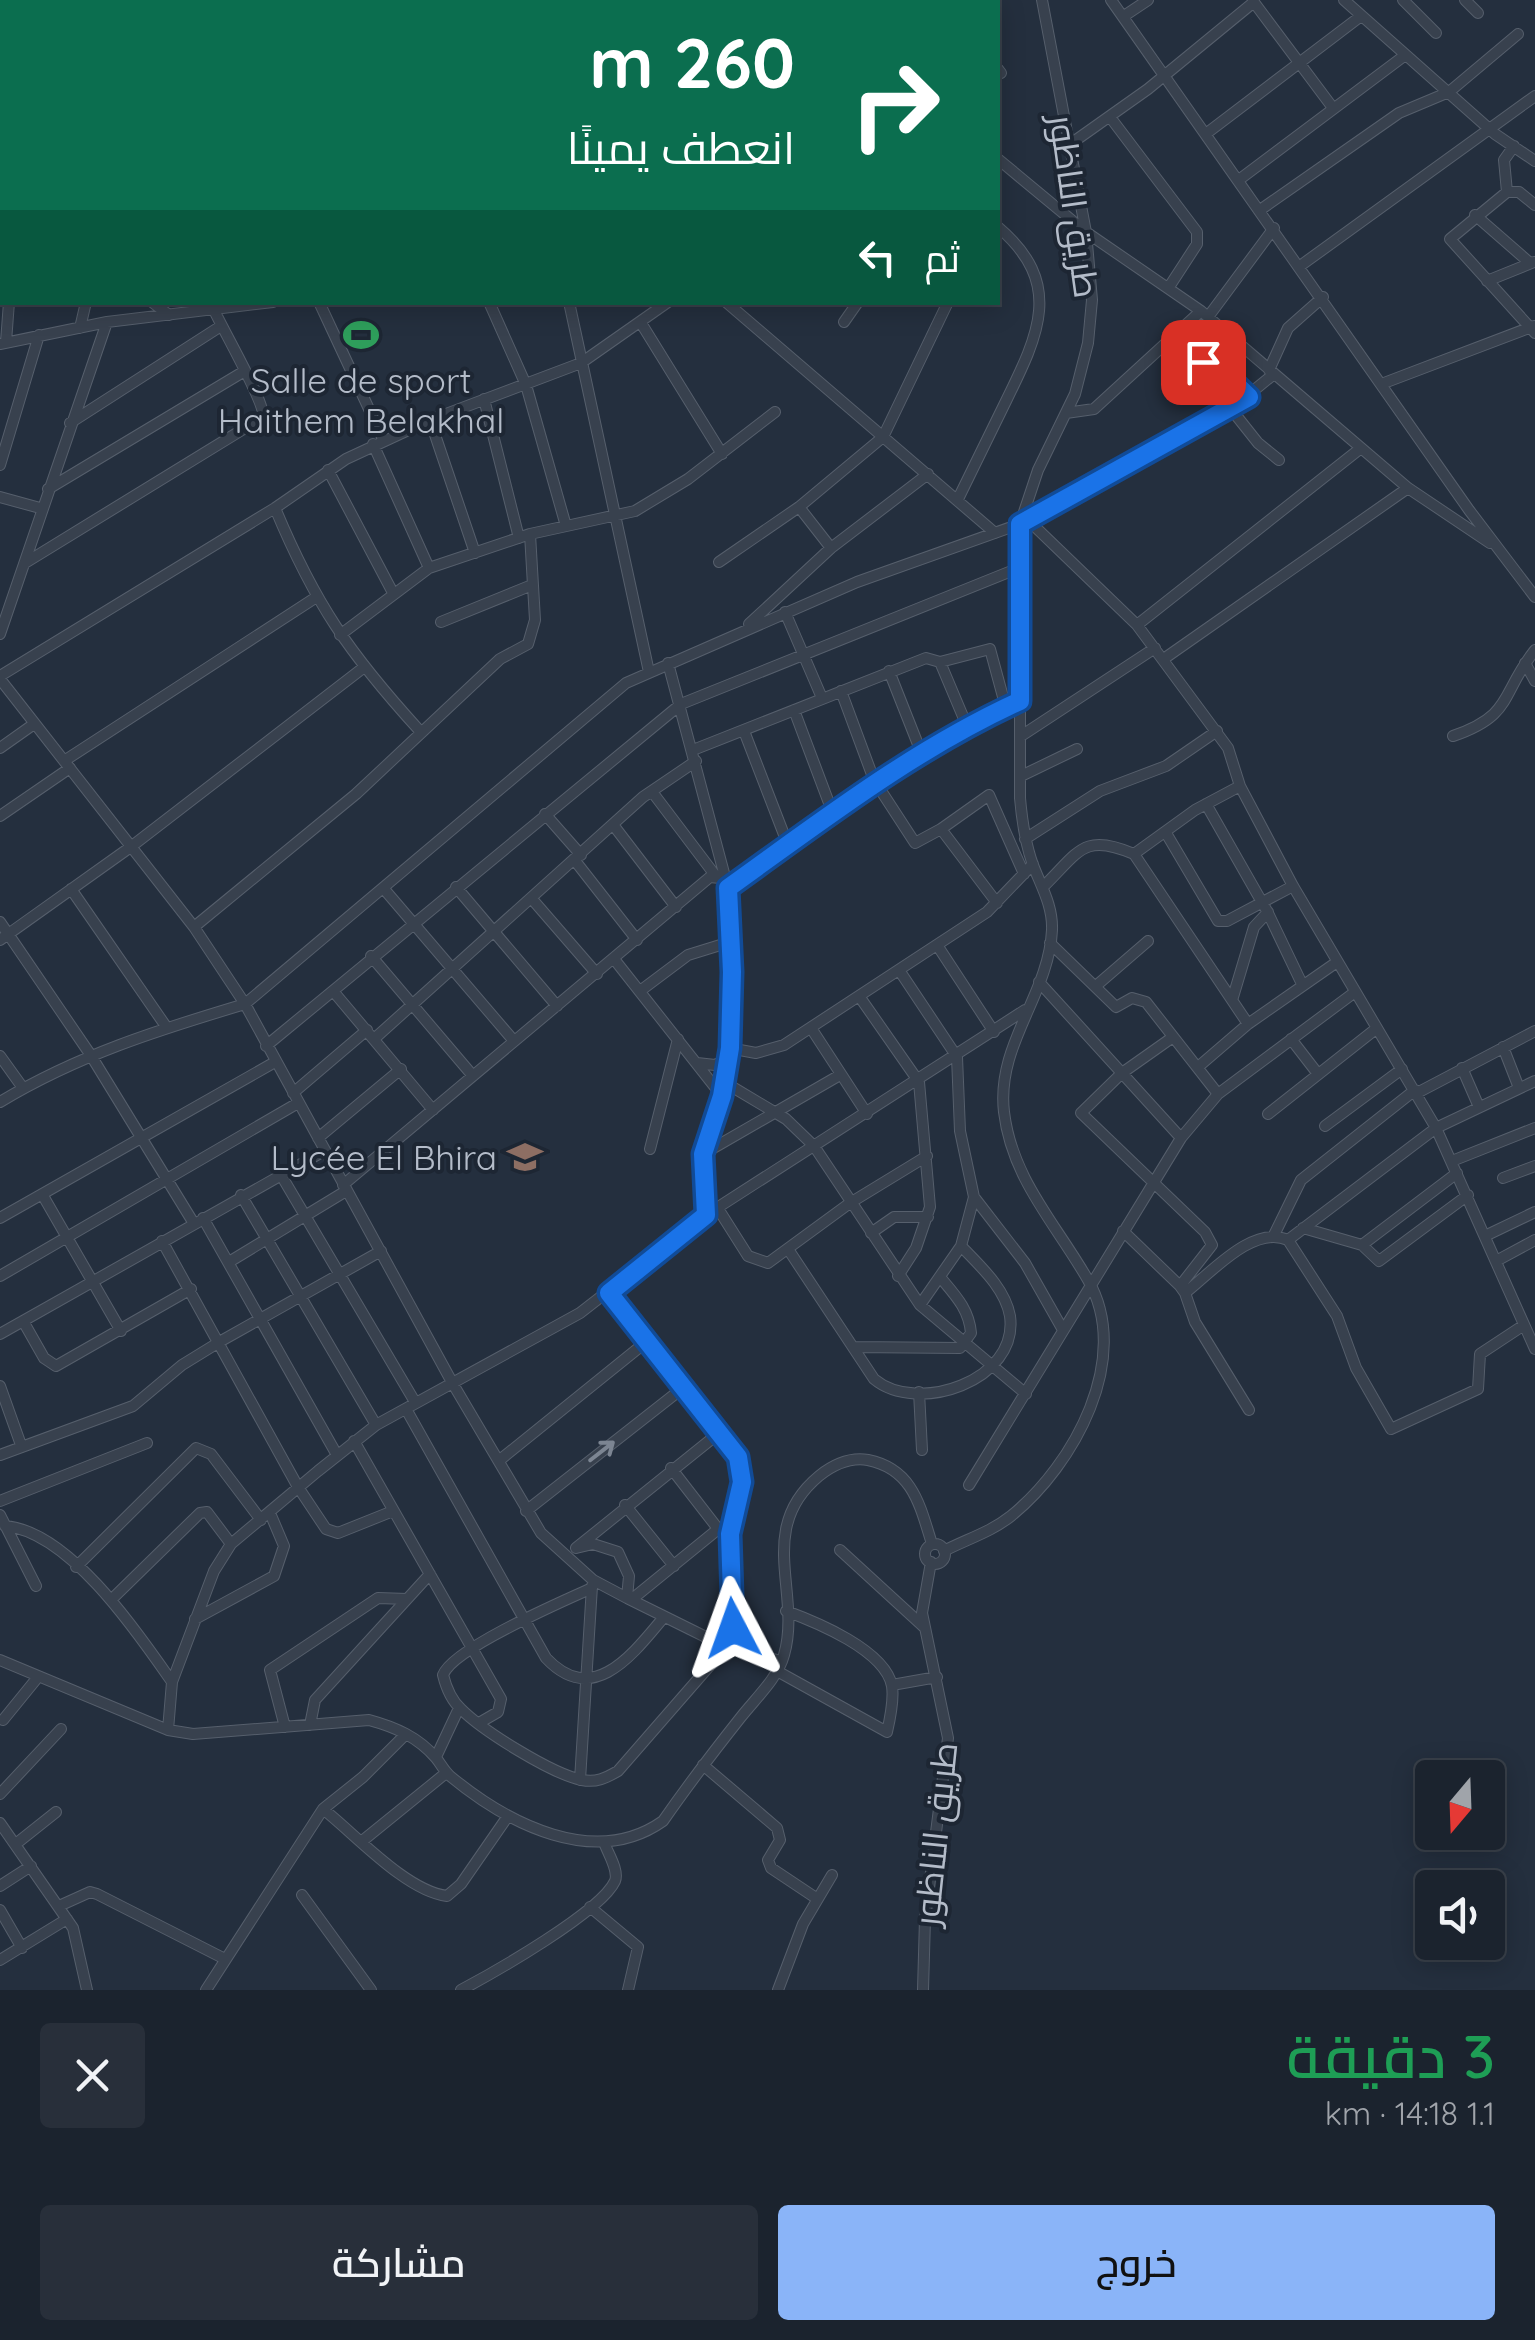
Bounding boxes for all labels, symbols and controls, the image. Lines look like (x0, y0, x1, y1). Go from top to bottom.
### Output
text: 260 m (589, 18, 795, 106)
icon: right (830, 40, 960, 170)
street label: طريق الناظور (1039, 110, 1110, 301)
text: انعطف يمينًا (567, 119, 795, 175)
icon: left (850, 230, 905, 285)
text: ثم (925, 234, 960, 282)
sports icon: Salle de sport Haithem Belakhal (342, 316, 380, 354)
pin (1161, 320, 1246, 405)
icon: arrive (1176, 335, 1231, 390)
place label: Salle de sport Haithem Belakhal (218, 358, 504, 442)
place label: Lycée El Bhira (270, 1135, 497, 1179)
school or university icon: Lycée El Bhira (506, 1138, 544, 1176)
one-way arrow (589, 1440, 615, 1462)
position arrow (681, 1576, 785, 1680)
street label: طريق الناظور (903, 1740, 968, 1930)
north arrow (1415, 1760, 1505, 1850)
map controls (1415, 1760, 1505, 1960)
button: sound (1415, 1870, 1505, 1960)
text: 3 دقيقة (1287, 2018, 1495, 2093)
button: close (40, 2023, 145, 2128)
text: 1.1 km · 14:18 (1325, 2093, 1495, 2133)
button: مشاركة (40, 2205, 758, 2320)
button: خروج (778, 2205, 1495, 2320)

